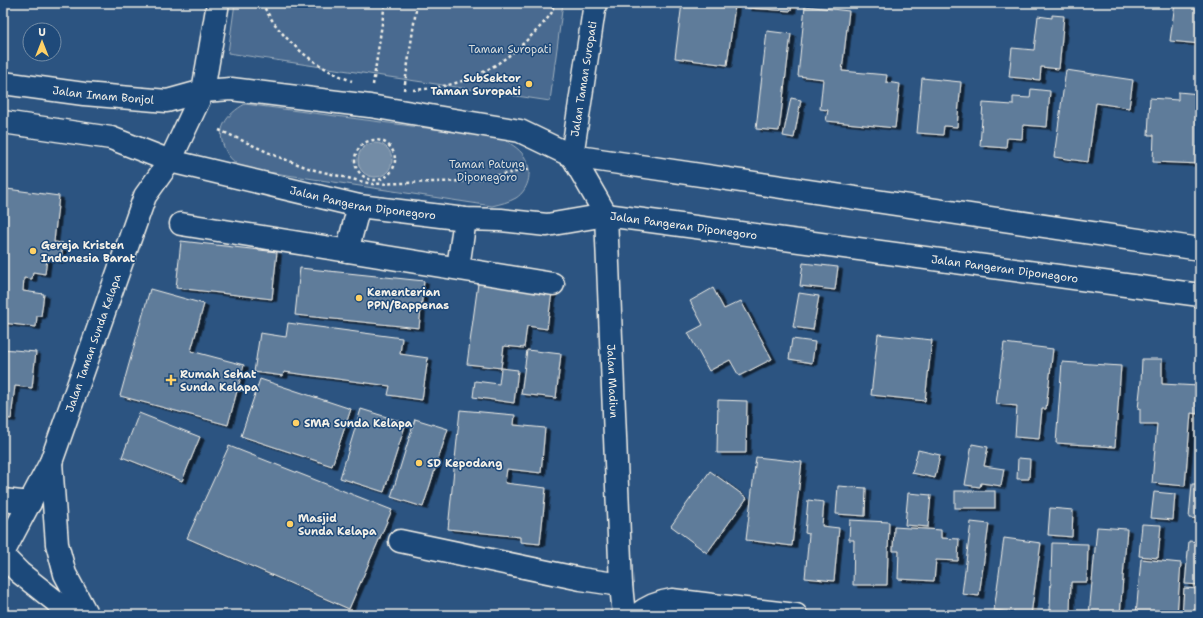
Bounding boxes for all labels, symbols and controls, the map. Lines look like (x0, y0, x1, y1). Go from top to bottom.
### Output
street label: Jalan Taman Suropati (567, 20, 601, 138)
north arrow (22, 22, 62, 62)
text: U (38, 25, 46, 40)
park label: Taman Suropati (468, 42, 552, 57)
place label: SubSektor Taman Suropati (430, 71, 521, 99)
marker: SubSektor Taman Suropati (524, 79, 534, 89)
street label: Jalan Imam Bonjol (52, 82, 155, 107)
park label: Taman Patung Diponegoro (449, 157, 525, 185)
street label: Jalan Pangeran Diponegoro (288, 182, 437, 223)
street label: Jalan Pangeran Diponegoro (609, 208, 758, 243)
place label: Gereja Kristen Indonesia Barat (41, 238, 136, 266)
marker: Gereja Kristen Indonesia Barat (28, 246, 38, 256)
street label: Jalan Pangeran Diponegoro (930, 251, 1080, 286)
street label: Jalan Taman Sunda Kelapa (62, 272, 124, 414)
place label: Kementerian PPN/Bappenas (367, 285, 449, 313)
marker: Kementerian PPN/Bappenas (354, 293, 364, 303)
street label: Jalan Madiun (604, 344, 622, 419)
place label: Rumah Sehat Sunda Kelapa (180, 367, 259, 395)
marker: Rumah Sehat Sunda Kelapa (165, 374, 177, 386)
place label: SMA Sunda Kelapa (304, 416, 413, 431)
marker: SMA Sunda Kelapa (291, 418, 301, 428)
place label: SD Kepodang (427, 456, 502, 471)
marker: SD Kepodang (414, 458, 424, 468)
place label: Masjid Sunda Kelapa (298, 511, 377, 539)
marker: Masjid Sunda Kelapa (285, 519, 295, 529)

